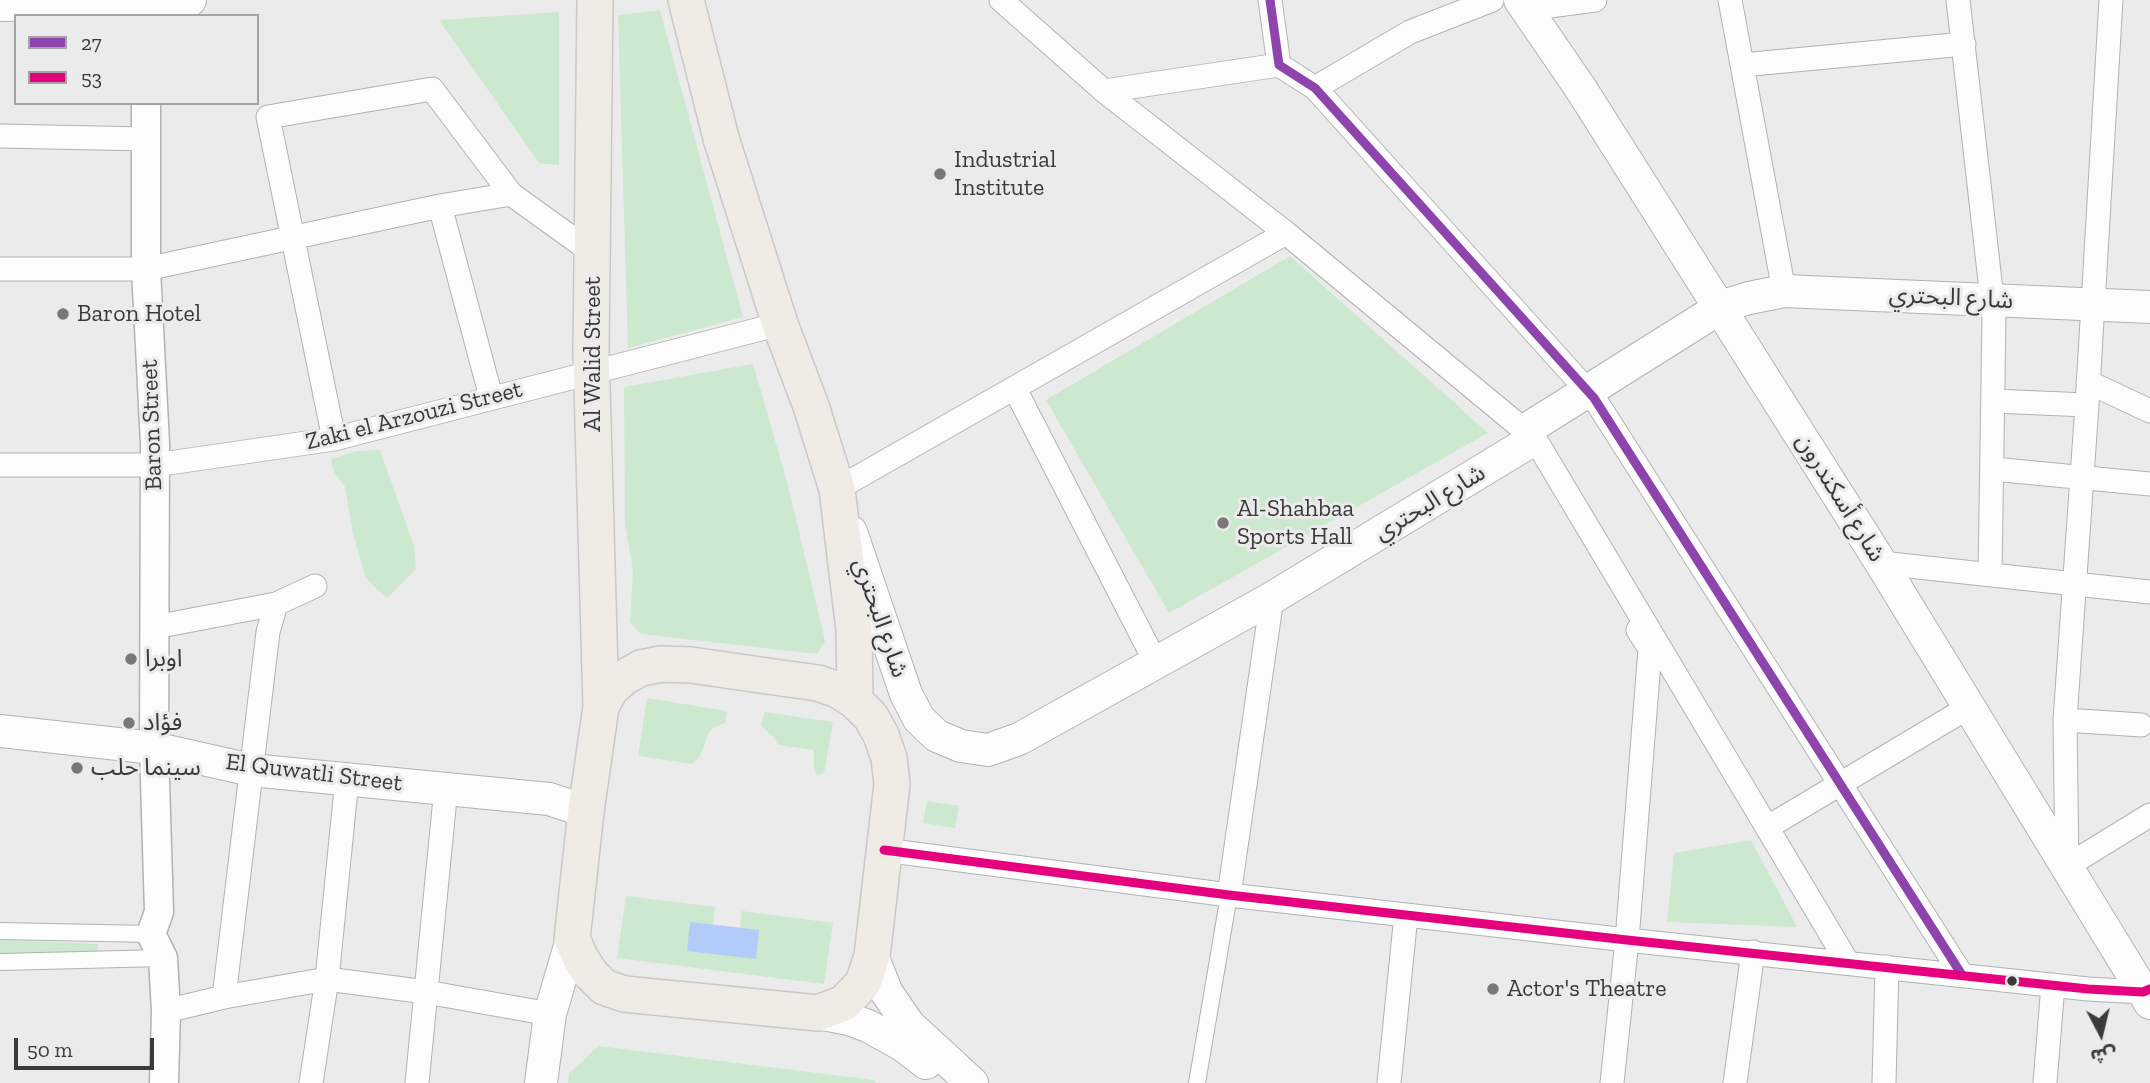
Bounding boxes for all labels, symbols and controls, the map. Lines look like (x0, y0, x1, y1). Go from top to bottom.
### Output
legend (14, 14, 259, 105)
text: 27 (81, 30, 102, 55)
text: 53 (81, 65, 102, 90)
place label: Industrial Institute (954, 146, 1056, 202)
marker: Industrial Institute (932, 166, 948, 182)
street label: Al Walid Street (579, 276, 607, 432)
street label: شارع البحتري (1888, 280, 2014, 316)
place label: Baron Hotel (77, 300, 201, 328)
marker: Baron Hotel (55, 306, 71, 322)
street label: Baron Street (135, 359, 169, 491)
street label: Zaki el Arzouzi Street (303, 375, 525, 457)
street label: شارع أسكندرون (1789, 429, 1891, 567)
street label: شارع البحتري (1369, 459, 1491, 547)
place label: Al-Shahbaa Sports Hall (1237, 495, 1354, 551)
marker: Al-Shahbaa Sports Hall (1215, 515, 1231, 531)
street label: شارع البحتري (846, 555, 914, 681)
place label: اوبرا (145, 645, 183, 673)
marker: اوبرا (123, 651, 139, 667)
place label: فؤاد (143, 709, 182, 737)
marker: فؤاد (121, 715, 137, 731)
street label: El Quwatli Street (224, 748, 404, 798)
place label: سينما حلب (91, 754, 201, 782)
marker: سينما حلب (69, 760, 85, 776)
unlabelled marker (2005, 974, 2019, 988)
place label: Actor's Theatre (1507, 975, 1667, 1003)
marker: Actor's Theatre (1485, 981, 1501, 997)
north arrow (2066, 999, 2136, 1069)
scale bar (18, 1024, 158, 1068)
text: 50 m (27, 1037, 73, 1062)
text: ش (2089, 1042, 2118, 1068)

